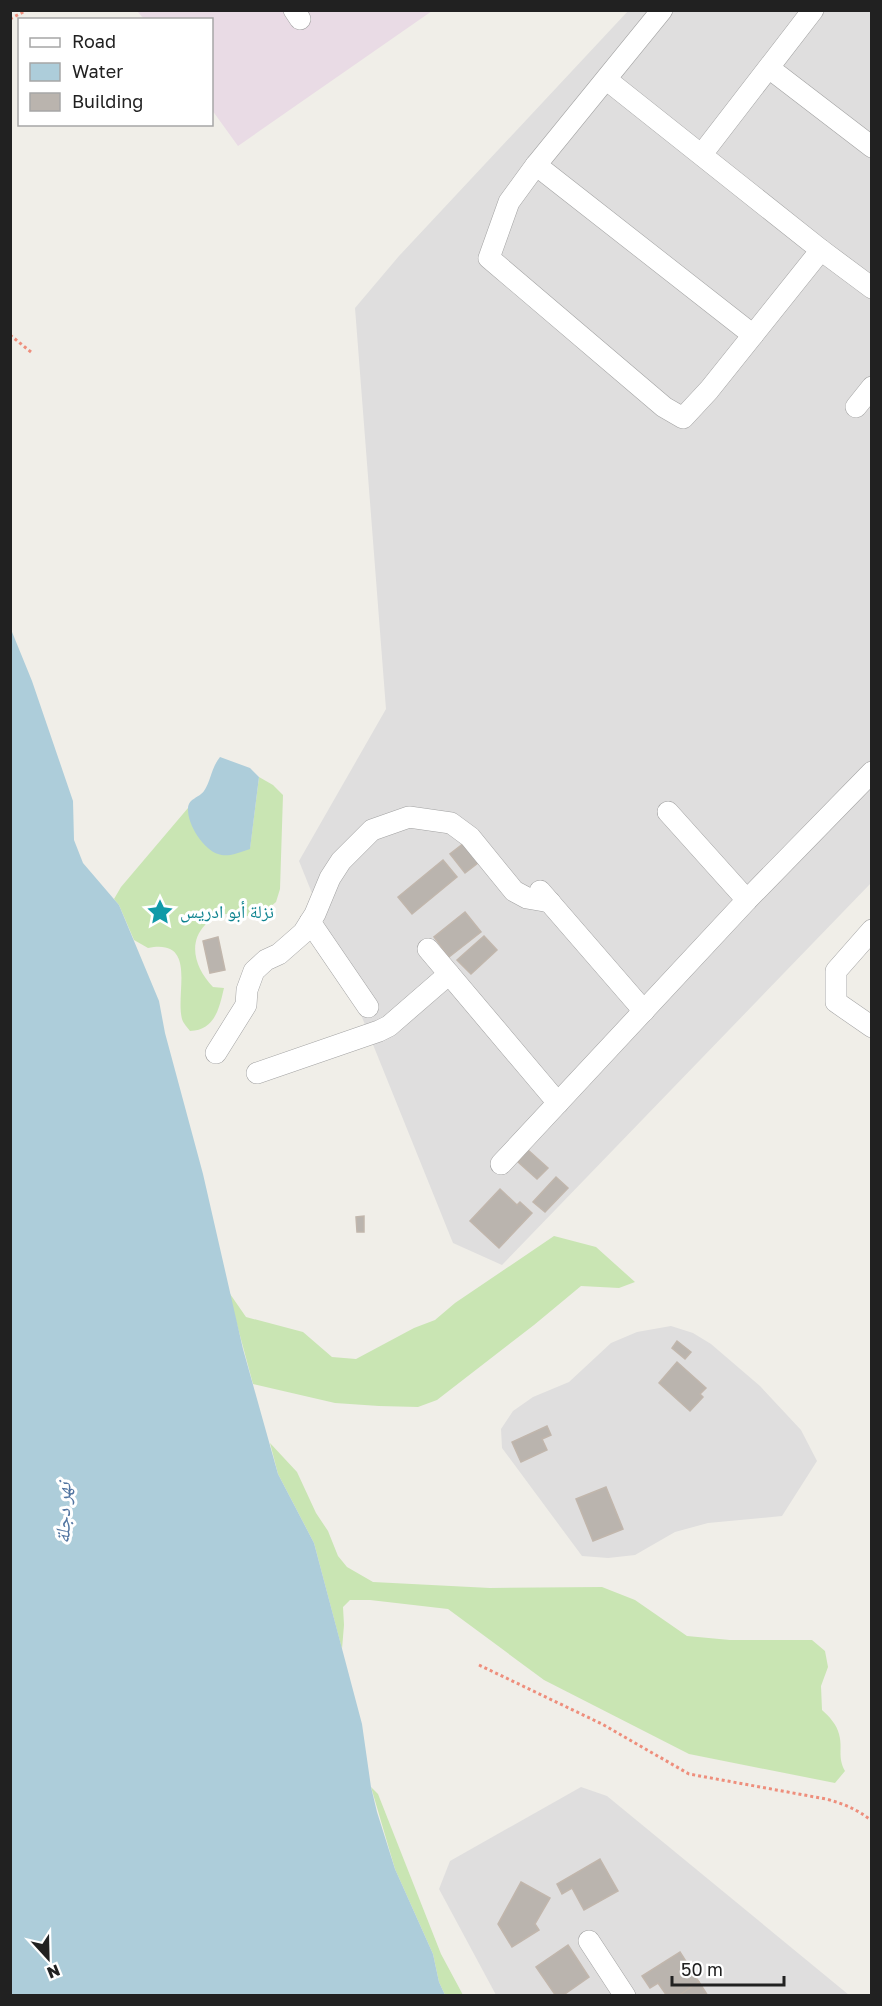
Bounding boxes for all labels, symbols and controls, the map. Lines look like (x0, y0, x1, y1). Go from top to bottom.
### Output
legend (18, 18, 213, 126)
text: Road (72, 30, 116, 52)
text: Water (72, 60, 123, 82)
text: Building (72, 90, 143, 112)
place icon: نزلة أبو ادريس (145, 897, 175, 927)
place label: نزلة أبو ادريس (180, 900, 274, 923)
water label: نهر دجلة (49, 1479, 76, 1544)
north arrow (18, 1928, 78, 1988)
scale bar (672, 1949, 784, 1987)
text: 50 m (681, 1958, 723, 1980)
text: N (44, 1960, 63, 1983)

